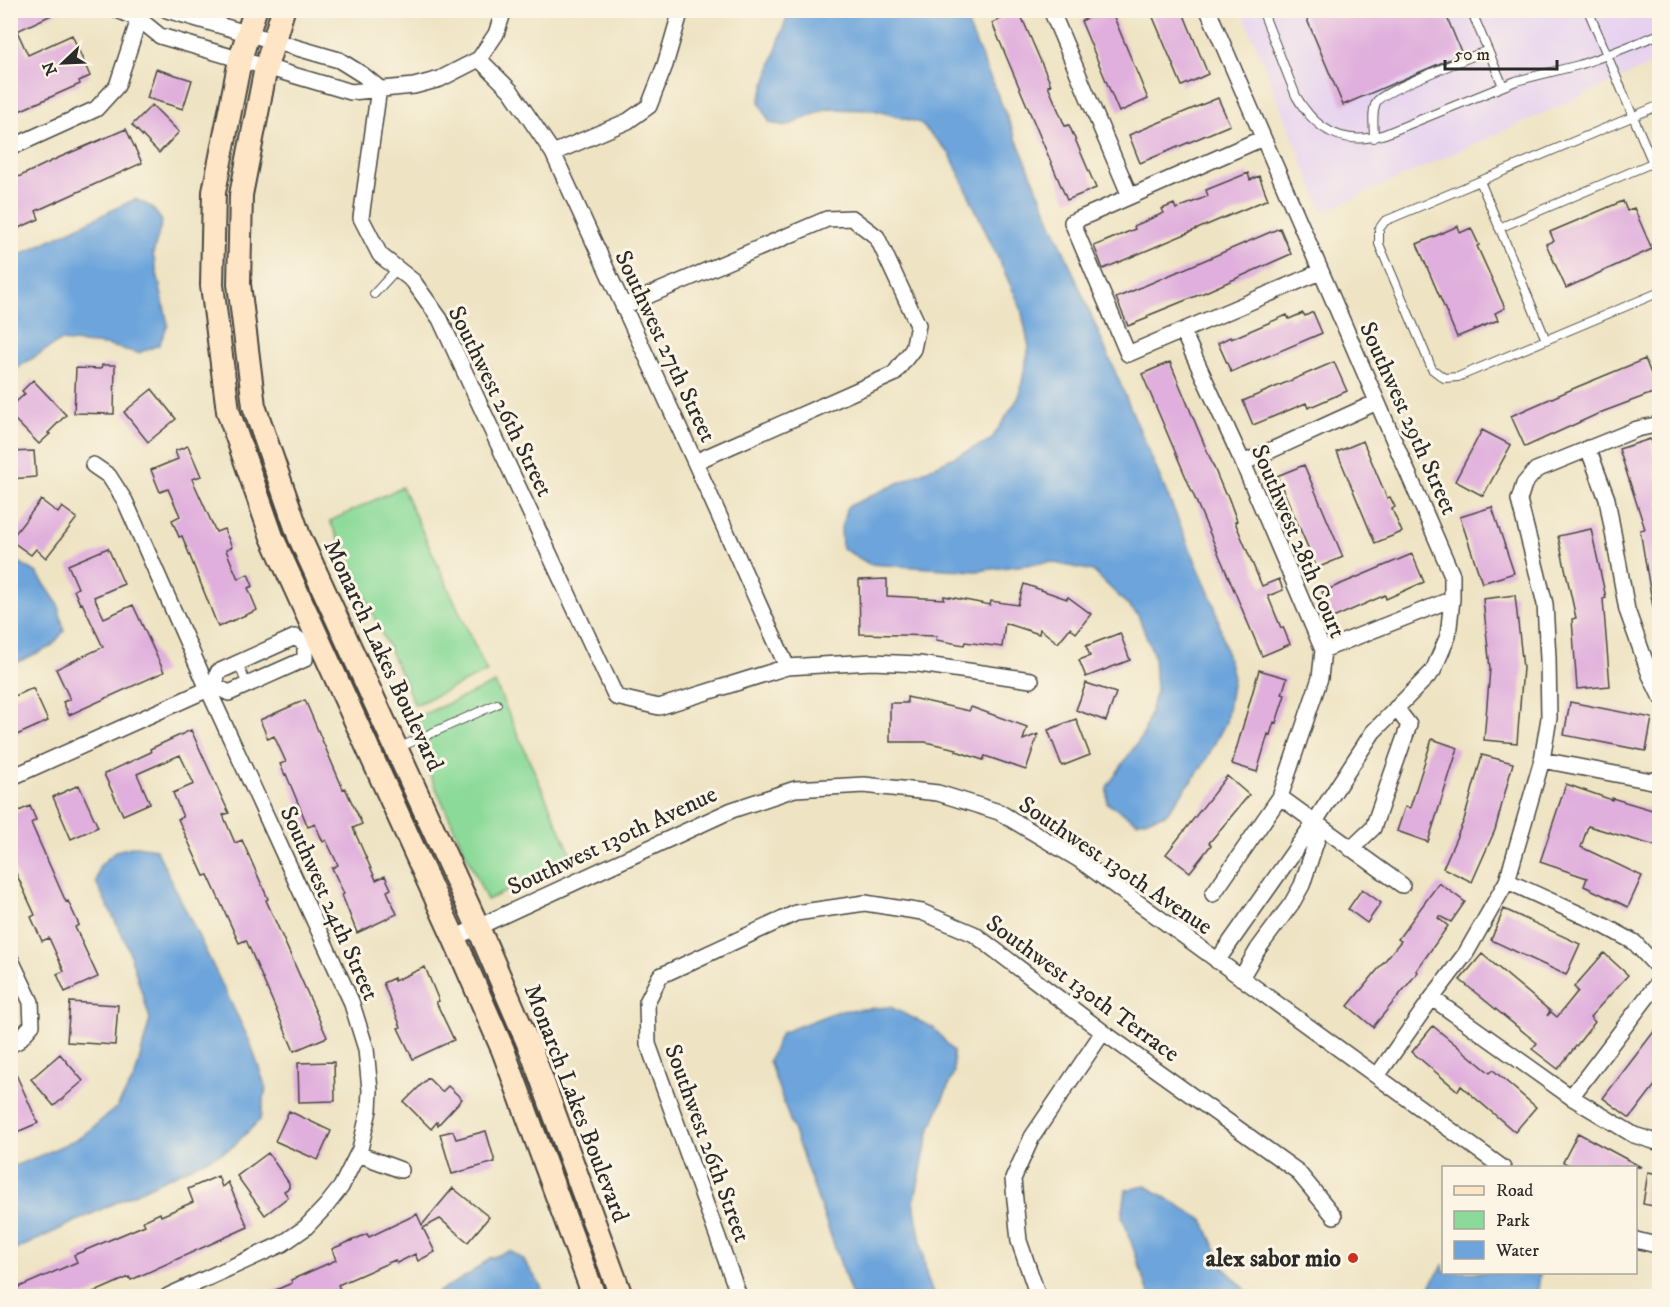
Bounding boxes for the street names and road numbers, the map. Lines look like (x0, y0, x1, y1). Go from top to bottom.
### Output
street label: Southwest 27th Street (608, 246, 723, 447)
street label: Southwest 26th Street (441, 301, 559, 502)
street label: Southwest 29th Street (1352, 317, 1464, 520)
street label: Southwest 28th Court (1244, 440, 1352, 643)
street label: Monarch Lakes Boulevard (316, 535, 450, 776)
street label: Southwest 130th Avenue (503, 779, 722, 903)
street label: Southwest 130th Avenue (1013, 790, 1218, 942)
street label: Southwest 24th Street (273, 801, 386, 1006)
street label: Southwest 130th Terrace (980, 908, 1185, 1069)
street label: Monarch Lakes Boulevard (517, 980, 635, 1227)
street label: Southwest 26th Street (657, 1040, 757, 1247)

